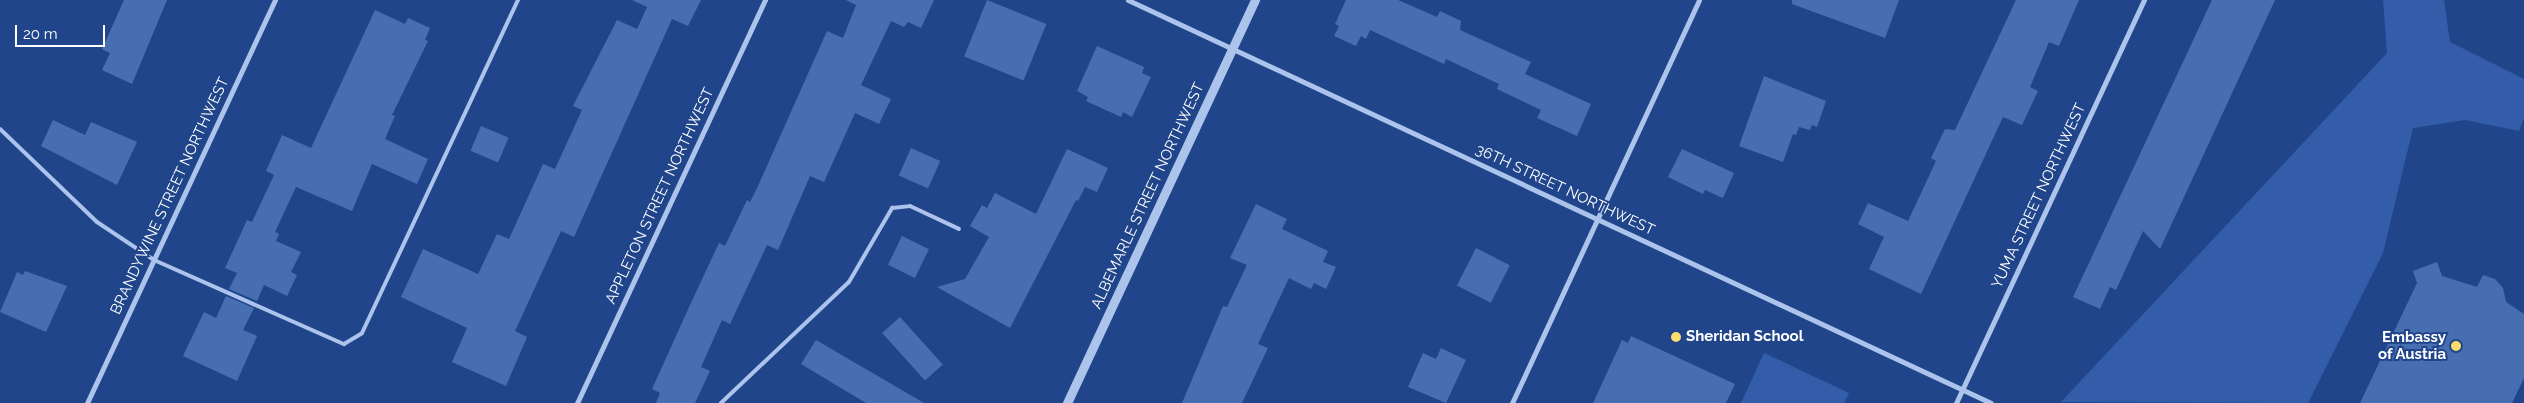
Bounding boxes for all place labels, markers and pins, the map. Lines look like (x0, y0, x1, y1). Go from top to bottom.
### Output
place label: Sheridan School (1686, 328, 1803, 346)
place label: Embassy of Austria (2377, 328, 2446, 363)
marker: Sheridan School (1670, 331, 1682, 343)
marker: Embassy of Austria (2450, 340, 2462, 352)

